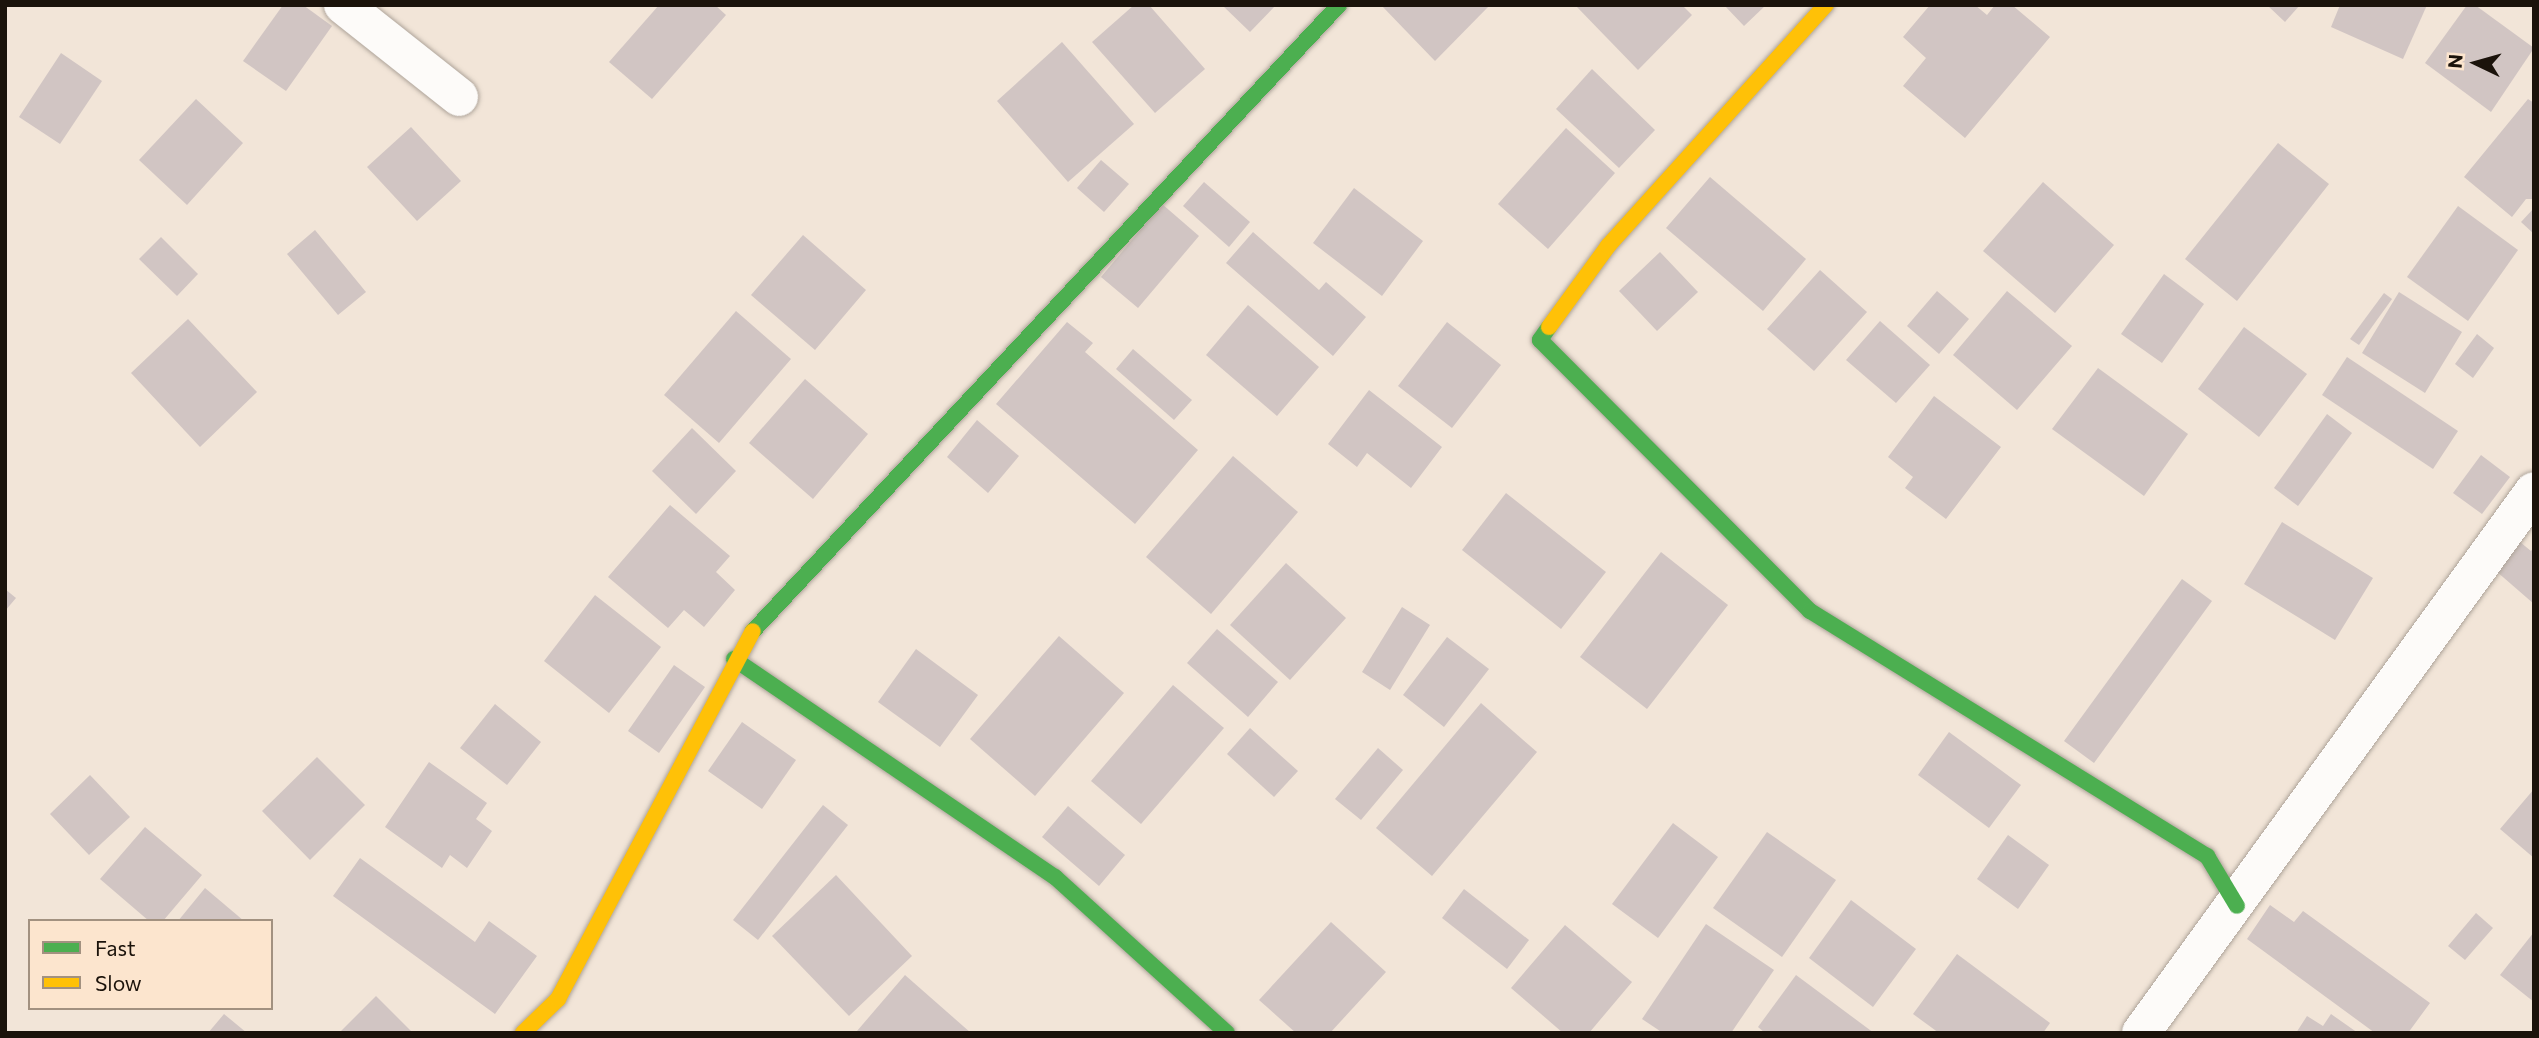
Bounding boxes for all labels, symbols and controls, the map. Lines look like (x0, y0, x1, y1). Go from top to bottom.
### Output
north arrow (2441, 28, 2511, 98)
text: N (2443, 53, 2467, 69)
legend (28, 919, 273, 1010)
text: Fast (95, 935, 136, 960)
text: Slow (95, 970, 142, 995)

